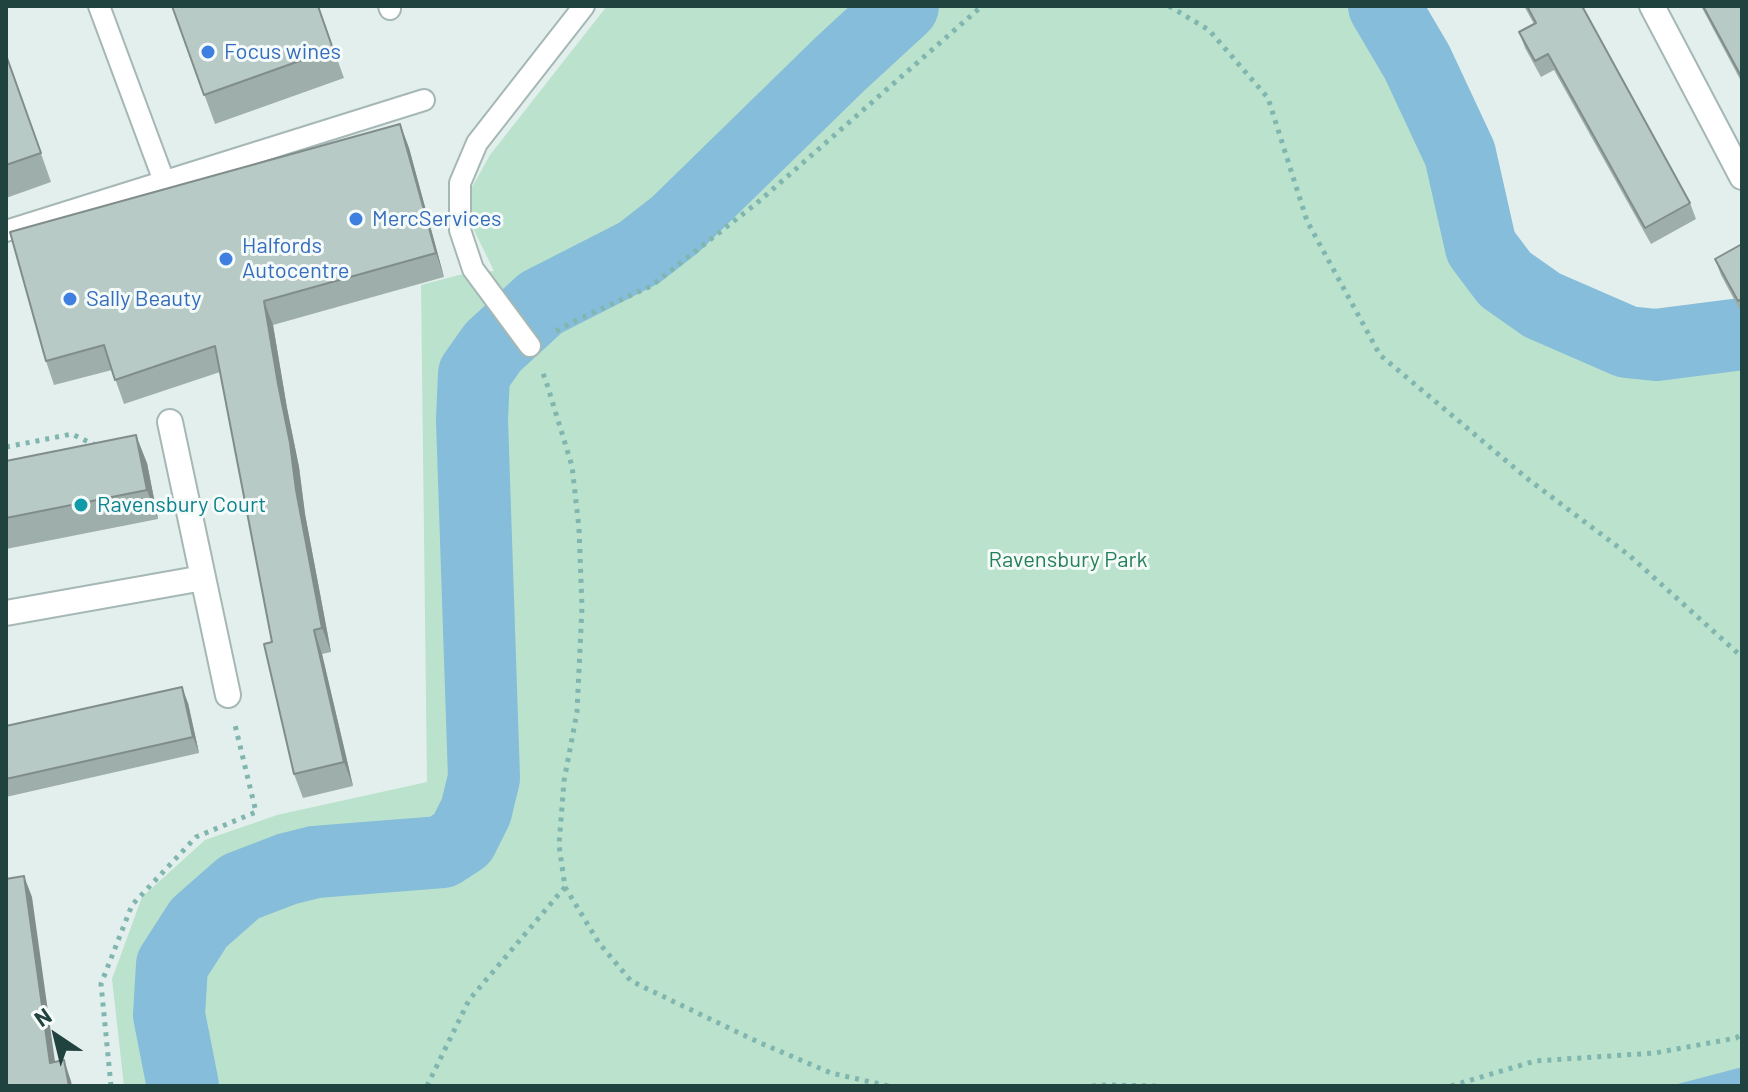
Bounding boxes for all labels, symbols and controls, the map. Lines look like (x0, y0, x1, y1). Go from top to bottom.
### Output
place label: Focus wines (224, 39, 341, 65)
marker: Focus wines (199, 43, 217, 61)
place label: MercServices (372, 206, 502, 232)
marker: MercServices (347, 210, 365, 228)
place label: Halfords Autocentre (242, 233, 349, 284)
marker: Halfords Autocentre (217, 250, 235, 268)
place label: Sally Beauty (86, 286, 201, 312)
marker: Sally Beauty (61, 290, 79, 308)
place label: Ravensbury Court (97, 492, 266, 518)
marker: Ravensbury Court (72, 496, 90, 514)
park label: Ravensbury Park (988, 547, 1148, 573)
north arrow (16, 996, 96, 1076)
text: N (29, 1001, 56, 1031)

